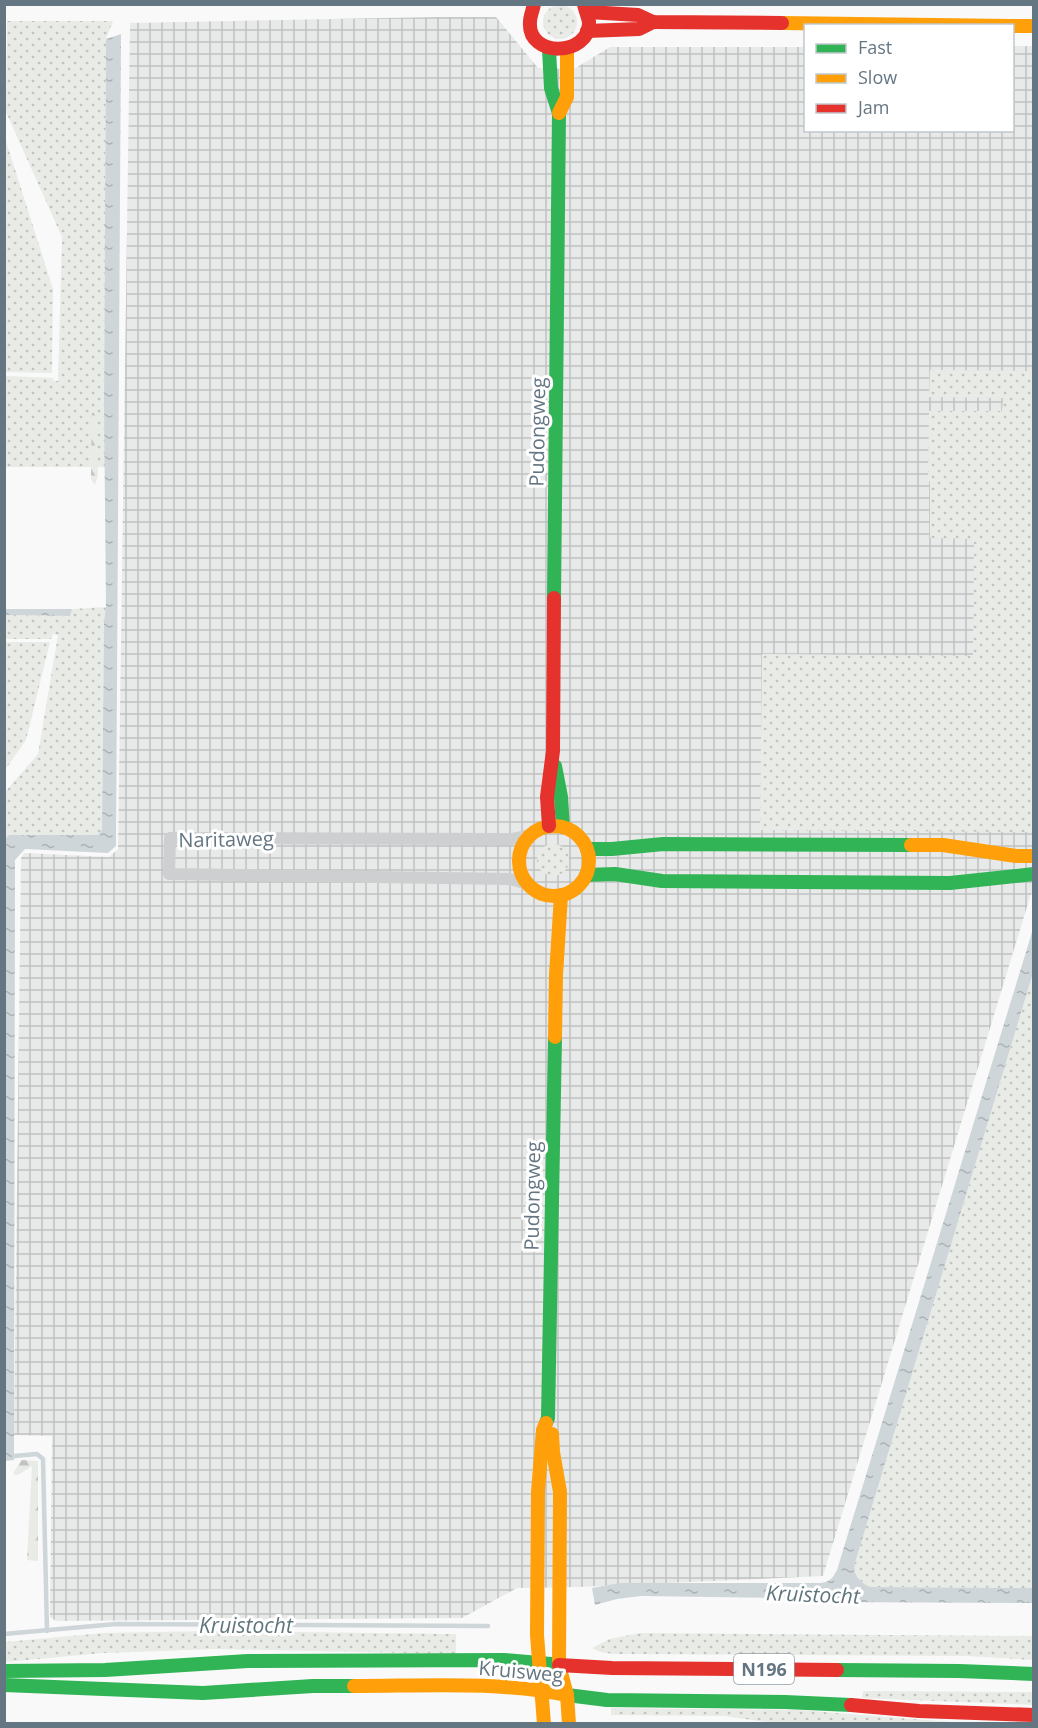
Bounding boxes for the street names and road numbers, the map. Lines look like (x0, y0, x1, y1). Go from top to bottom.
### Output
street label: Pudongweg (523, 377, 551, 487)
street label: Naritaweg (178, 825, 274, 853)
street label: Pudongweg (518, 1141, 546, 1251)
street label: Kruisweg (478, 1654, 565, 1688)
road number: N196 (734, 1654, 794, 1684)

